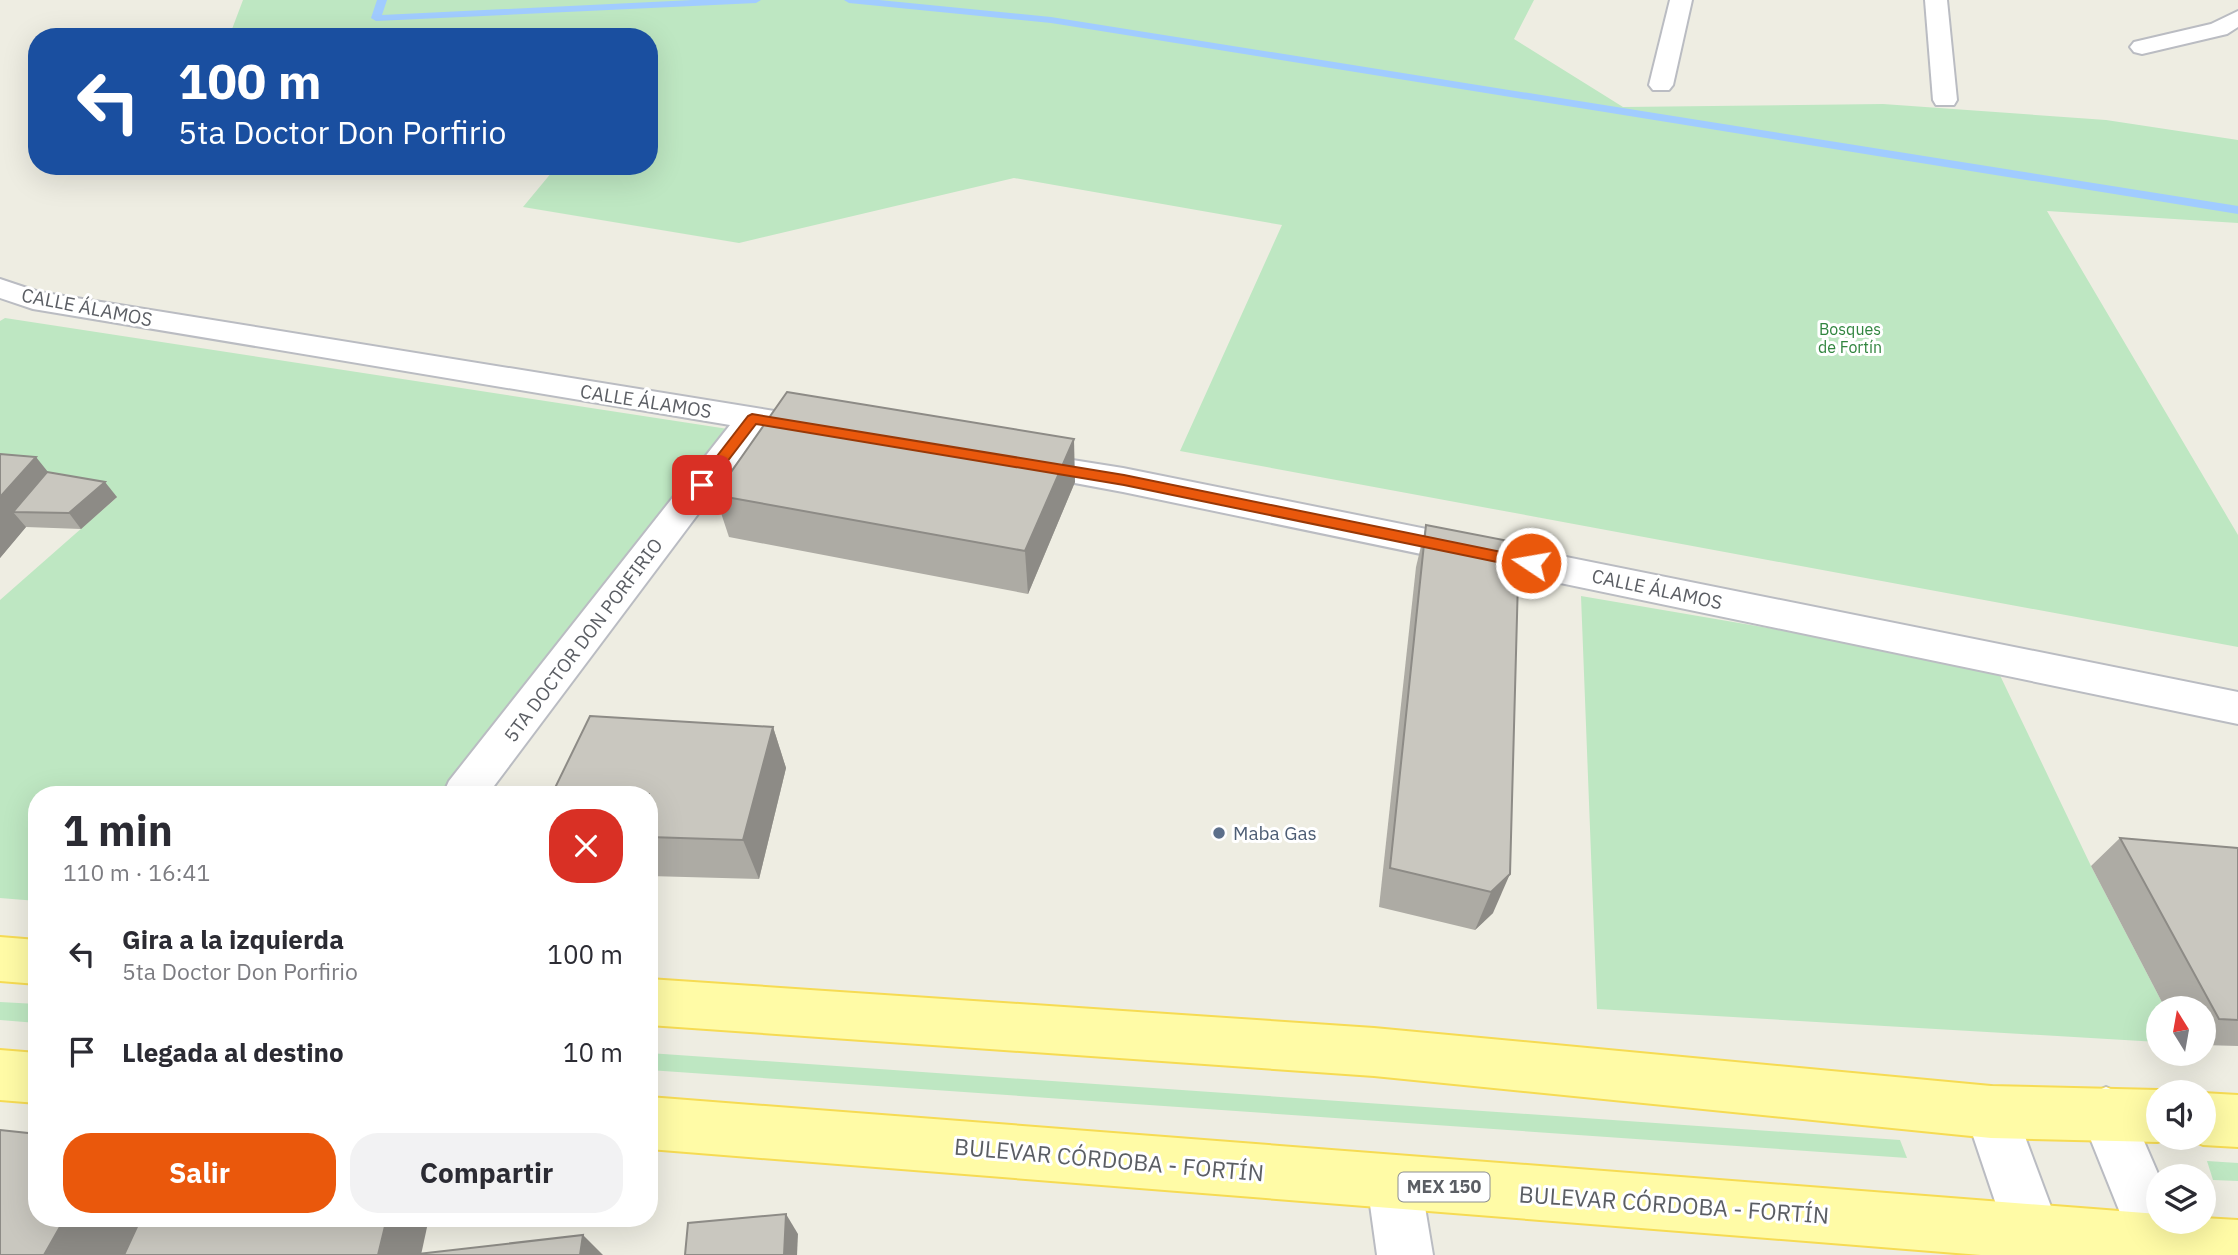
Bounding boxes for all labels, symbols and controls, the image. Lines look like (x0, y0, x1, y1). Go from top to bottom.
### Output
text: 100 m (178, 49, 322, 112)
icon: left (63, 56, 154, 147)
text: 5ta Doctor Don Porfirio (178, 111, 506, 153)
street label: CALLE ÁLAMOS (20, 283, 154, 331)
park label: Bosques de Fortín (1818, 319, 1882, 357)
street label: CALLE ÁLAMOS (579, 379, 713, 423)
pin (672, 455, 732, 515)
icon: arrive (683, 466, 721, 504)
position arrow (1494, 526, 1568, 600)
street label: 5TA DOCTOR DON PORFIRIO (498, 533, 668, 747)
street label: CALLE ÁLAMOS (1590, 563, 1724, 615)
text: 1 min (63, 803, 173, 858)
button: close (549, 809, 623, 883)
place label: Maba Gas (1233, 821, 1317, 845)
marker: Maba Gas (1211, 825, 1227, 841)
text: 110 m · 16:41 (63, 857, 210, 887)
text: Gira a la izquierda (122, 922, 344, 956)
icon: left (63, 935, 101, 973)
text: 100 m (547, 937, 623, 971)
text: 5ta Doctor Don Porfirio (122, 956, 358, 986)
north arrow (2146, 996, 2216, 1066)
map controls (2146, 996, 2216, 1234)
icon: arrive (63, 1033, 101, 1071)
text: Llegada al destino (122, 1035, 344, 1069)
text: 10 m (563, 1035, 623, 1069)
button: sound (2146, 1080, 2216, 1150)
street label: BULEVAR CÓRDOBA - FORTÍN (953, 1131, 1265, 1187)
button: Salir (63, 1133, 336, 1213)
button: Compartir (350, 1133, 623, 1213)
button: layers (2146, 1164, 2216, 1234)
road number: MEX 150 (1398, 1172, 1490, 1202)
street label: BULEVAR CÓRDOBA - FORTÍN (1518, 1178, 1830, 1230)

